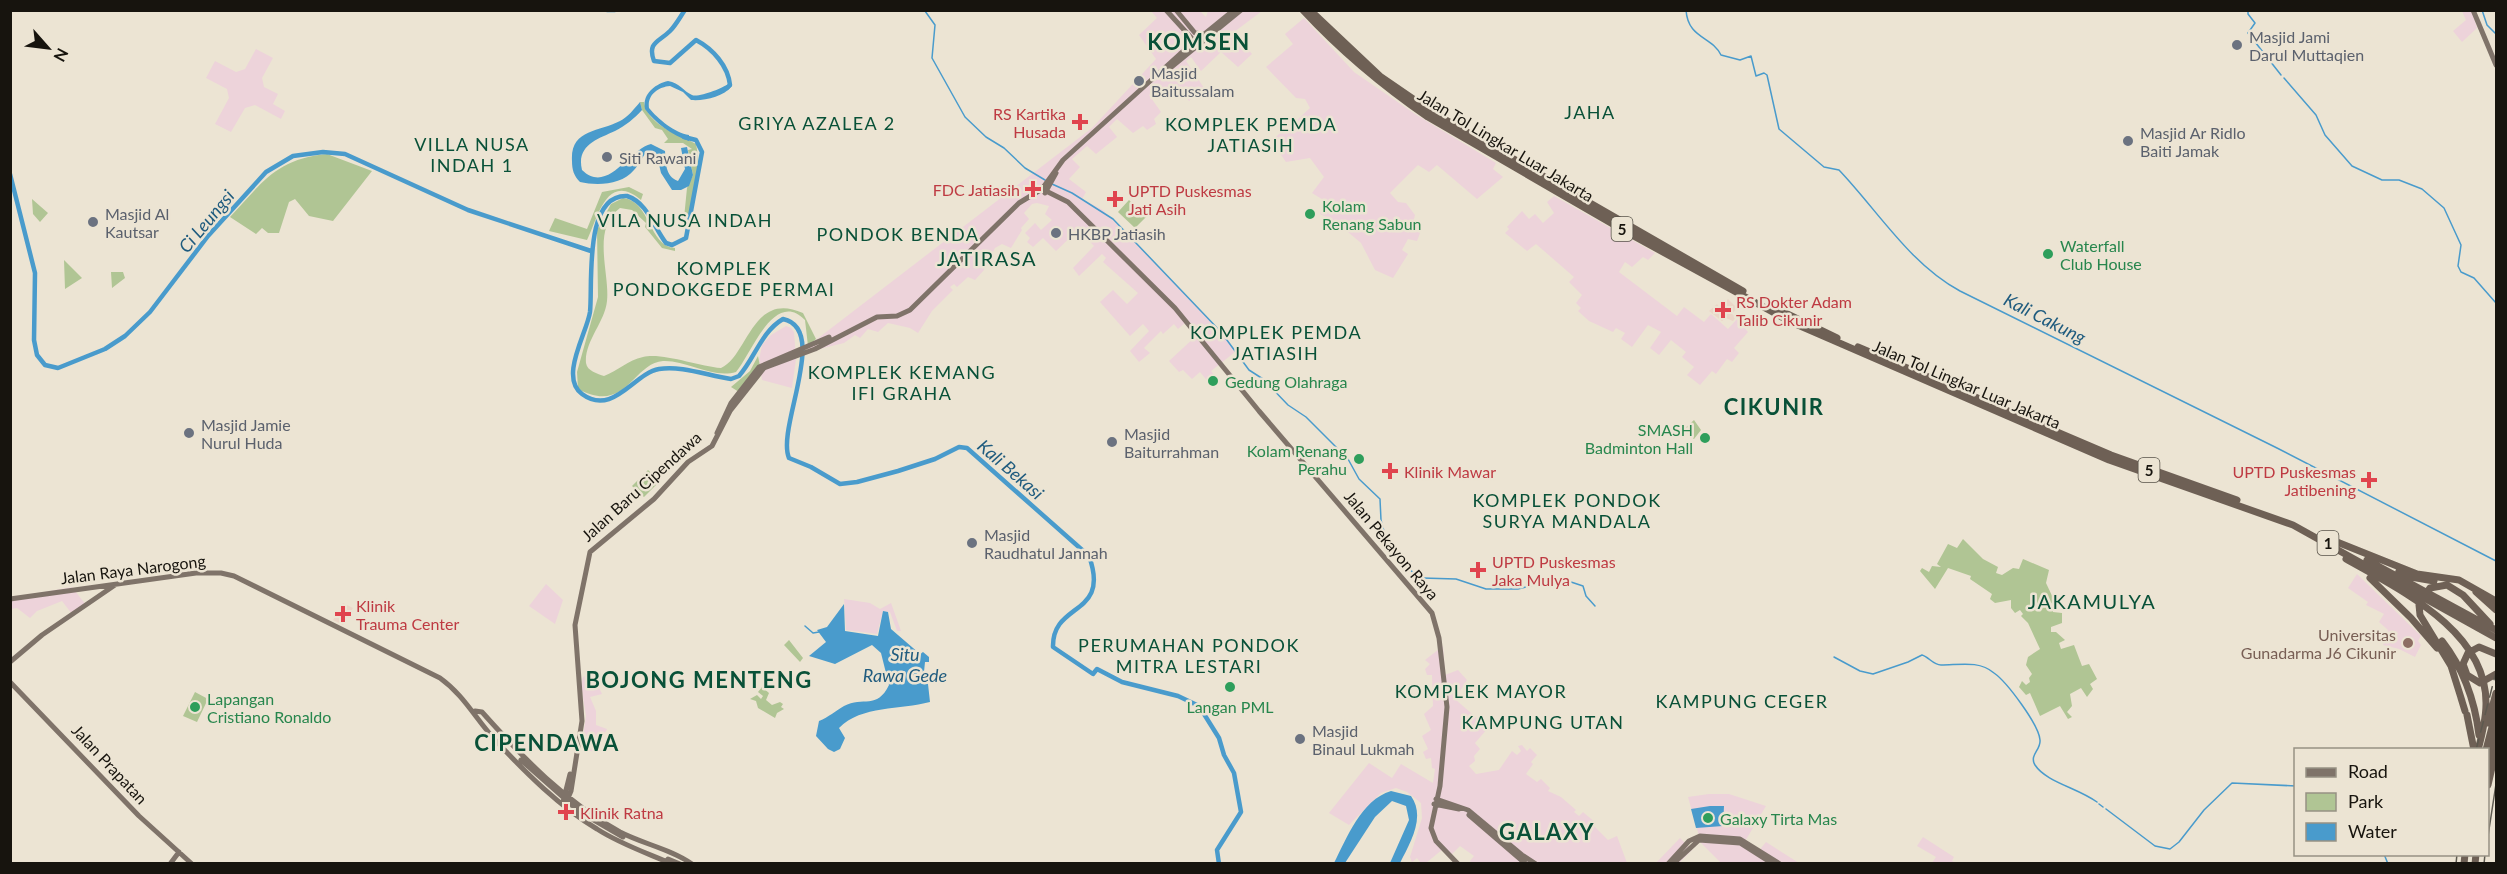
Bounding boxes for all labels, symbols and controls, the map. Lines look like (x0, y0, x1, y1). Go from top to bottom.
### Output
north arrow (18, 18, 78, 78)
place label: Masjid Jami Darul Muttaqien (2249, 27, 2364, 64)
district label: KOMSEN (1147, 28, 1251, 55)
marker: Masjid Jami Darul Muttaqien (2230, 38, 2244, 52)
text: N (50, 45, 73, 65)
place label: Masjid Baitussalam (1151, 63, 1234, 100)
marker: Masjid Baitussalam (1132, 74, 1146, 88)
street label: Jalan Tol Lingkar Luar Jakarta (1415, 85, 1597, 205)
district label: JAHA (1564, 101, 1616, 123)
place label: RS Kartika Husada (993, 104, 1066, 141)
district label: GRIYA AZALEA 2 (738, 112, 896, 134)
marker: RS Kartika Husada (1071, 113, 1089, 131)
district label: KOMPLEK PEMDA JATIASIH (1165, 113, 1337, 156)
place label: Masjid Ar Ridlo Baiti Jamak (2140, 123, 2246, 160)
district label: VILLA NUSA INDAH 1 (414, 133, 530, 176)
marker: Masjid Ar Ridlo Baiti Jamak (2121, 134, 2135, 148)
place label: Siti Rawani (619, 148, 696, 167)
marker: Siti Rawani (600, 150, 614, 164)
place label: FDC Jatiasih (933, 180, 1020, 199)
marker: FDC Jatiasih (1024, 180, 1042, 198)
place label: UPTD Puskesmas Jati Asih (1128, 181, 1252, 218)
water label: Ci Leungsi (173, 185, 239, 257)
marker: UPTD Puskesmas Jati Asih (1106, 190, 1124, 208)
place label: Kolam Renang Sabun (1322, 196, 1422, 233)
place label: Masjid Al Kautsar (105, 204, 169, 241)
marker: Kolam Renang Sabun (1303, 207, 1317, 221)
district label: VILA NUSA INDAH (597, 209, 773, 231)
marker: Masjid Al Kautsar (86, 215, 100, 229)
road number: 5 (1612, 217, 1632, 241)
district label: PONDOK BENDA (817, 223, 979, 245)
place label: HKBP Jatiasih (1068, 224, 1166, 243)
marker: HKBP Jatiasih (1049, 226, 1063, 240)
place label: Waterfall Club House (2060, 236, 2142, 273)
district label: JATIRASA (937, 246, 1037, 270)
marker: Waterfall Club House (2041, 247, 2055, 261)
district label: KOMPLEK PONDOKGEDE PERMAI (613, 257, 835, 300)
water label: Kali Cakung (2000, 288, 2090, 348)
place label: RS Dokter Adam Talib Cikunir (1736, 292, 1852, 329)
marker: RS Dokter Adam Talib Cikunir (1714, 301, 1732, 319)
district label: KOMPLEK PEMDA JATIASIH (1190, 321, 1362, 364)
street label: Jalan Tol Lingkar Luar Jakarta (1870, 336, 2064, 432)
district label: KOMPLEK KEMANG IFI GRAHA (808, 361, 996, 404)
place label: Gedung Olahraga (1225, 372, 1348, 391)
marker: Gedung Olahraga (1206, 374, 1220, 388)
district label: CIKUNIR (1724, 393, 1824, 420)
place label: Masjid Jamie Nurul Huda (201, 415, 291, 452)
place label: SMASH Badminton Hall (1585, 420, 1693, 457)
place label: Masjid Baiturrahman (1124, 424, 1219, 461)
marker: Masjid Jamie Nurul Huda (182, 426, 196, 440)
street label: Jalan Baru Cipendawa (577, 427, 705, 545)
marker: SMASH Badminton Hall (1698, 431, 1712, 445)
water label: Kali Bekasi (974, 434, 1048, 504)
marker: Masjid Baiturrahman (1105, 435, 1119, 449)
place label: Kolam Renang Perahu (1247, 441, 1347, 478)
marker: Kolam Renang Perahu (1352, 452, 1366, 466)
road number: 5 (2138, 458, 2160, 482)
marker: Klinik Mawar (1381, 462, 1399, 480)
place label: Klinik Mawar (1404, 462, 1496, 481)
place label: UPTD Puskesmas Jatibening (2232, 462, 2356, 499)
marker: UPTD Puskesmas Jatibening (2360, 471, 2378, 489)
street label: Jalan Pekayon Raya (1341, 487, 1443, 603)
district label: KOMPLEK PONDOK SURYA MANDALA (1472, 489, 1662, 532)
place label: Masjid Raudhatul Jannah (984, 525, 1108, 562)
road number: 1 (2318, 531, 2338, 555)
marker: Masjid Raudhatul Jannah (965, 536, 979, 550)
street label: Jalan Raya Narogong (59, 551, 207, 587)
place label: UPTD Puskesmas Jaka Mulya (1492, 552, 1616, 589)
marker: UPTD Puskesmas Jaka Mulya (1469, 561, 1487, 579)
district label: JAKAMULYA (2028, 589, 2156, 613)
place label: Klinik Trauma Center (356, 596, 459, 633)
marker: Klinik Trauma Center (334, 605, 352, 623)
place label: Universitas Gunadarma J6 Cikunir (2241, 625, 2396, 662)
district label: PERUMAHAN PONDOK MITRA LESTARI (1078, 634, 1300, 677)
marker: Universitas Gunadarma J6 Cikunir (2401, 636, 2415, 650)
water label: Situ Rawa Gede (863, 643, 947, 686)
district label: BOJONG MENTENG (585, 666, 813, 693)
marker: Langan PML (1223, 680, 1237, 694)
district label: KOMPLEK MAYOR (1395, 680, 1567, 702)
place label: Lapangan Cristiano Ronaldo (207, 689, 331, 726)
district label: KAMPUNG CEGER (1656, 690, 1828, 712)
place label: Langan PML (1186, 697, 1274, 716)
marker: Lapangan Cristiano Ronaldo (188, 700, 202, 714)
district label: KAMPUNG UTAN (1462, 711, 1624, 733)
street label: Jalan Prapatan (68, 720, 152, 808)
place label: Masjid Binaul Lukmah (1312, 721, 1415, 758)
district label: CIPENDAWA (474, 729, 620, 756)
marker: Masjid Binaul Lukmah (1293, 732, 1307, 746)
legend (2294, 748, 2489, 856)
text: Road (2348, 760, 2388, 782)
text: Park (2348, 790, 2384, 812)
marker: Klinik Ratna (557, 803, 575, 821)
place label: Klinik Ratna (580, 803, 664, 822)
place label: Galaxy Tirta Mas (1720, 809, 1837, 828)
marker: Galaxy Tirta Mas (1701, 811, 1715, 825)
district label: GALAXY (1499, 818, 1595, 845)
text: Water (2348, 820, 2397, 842)

